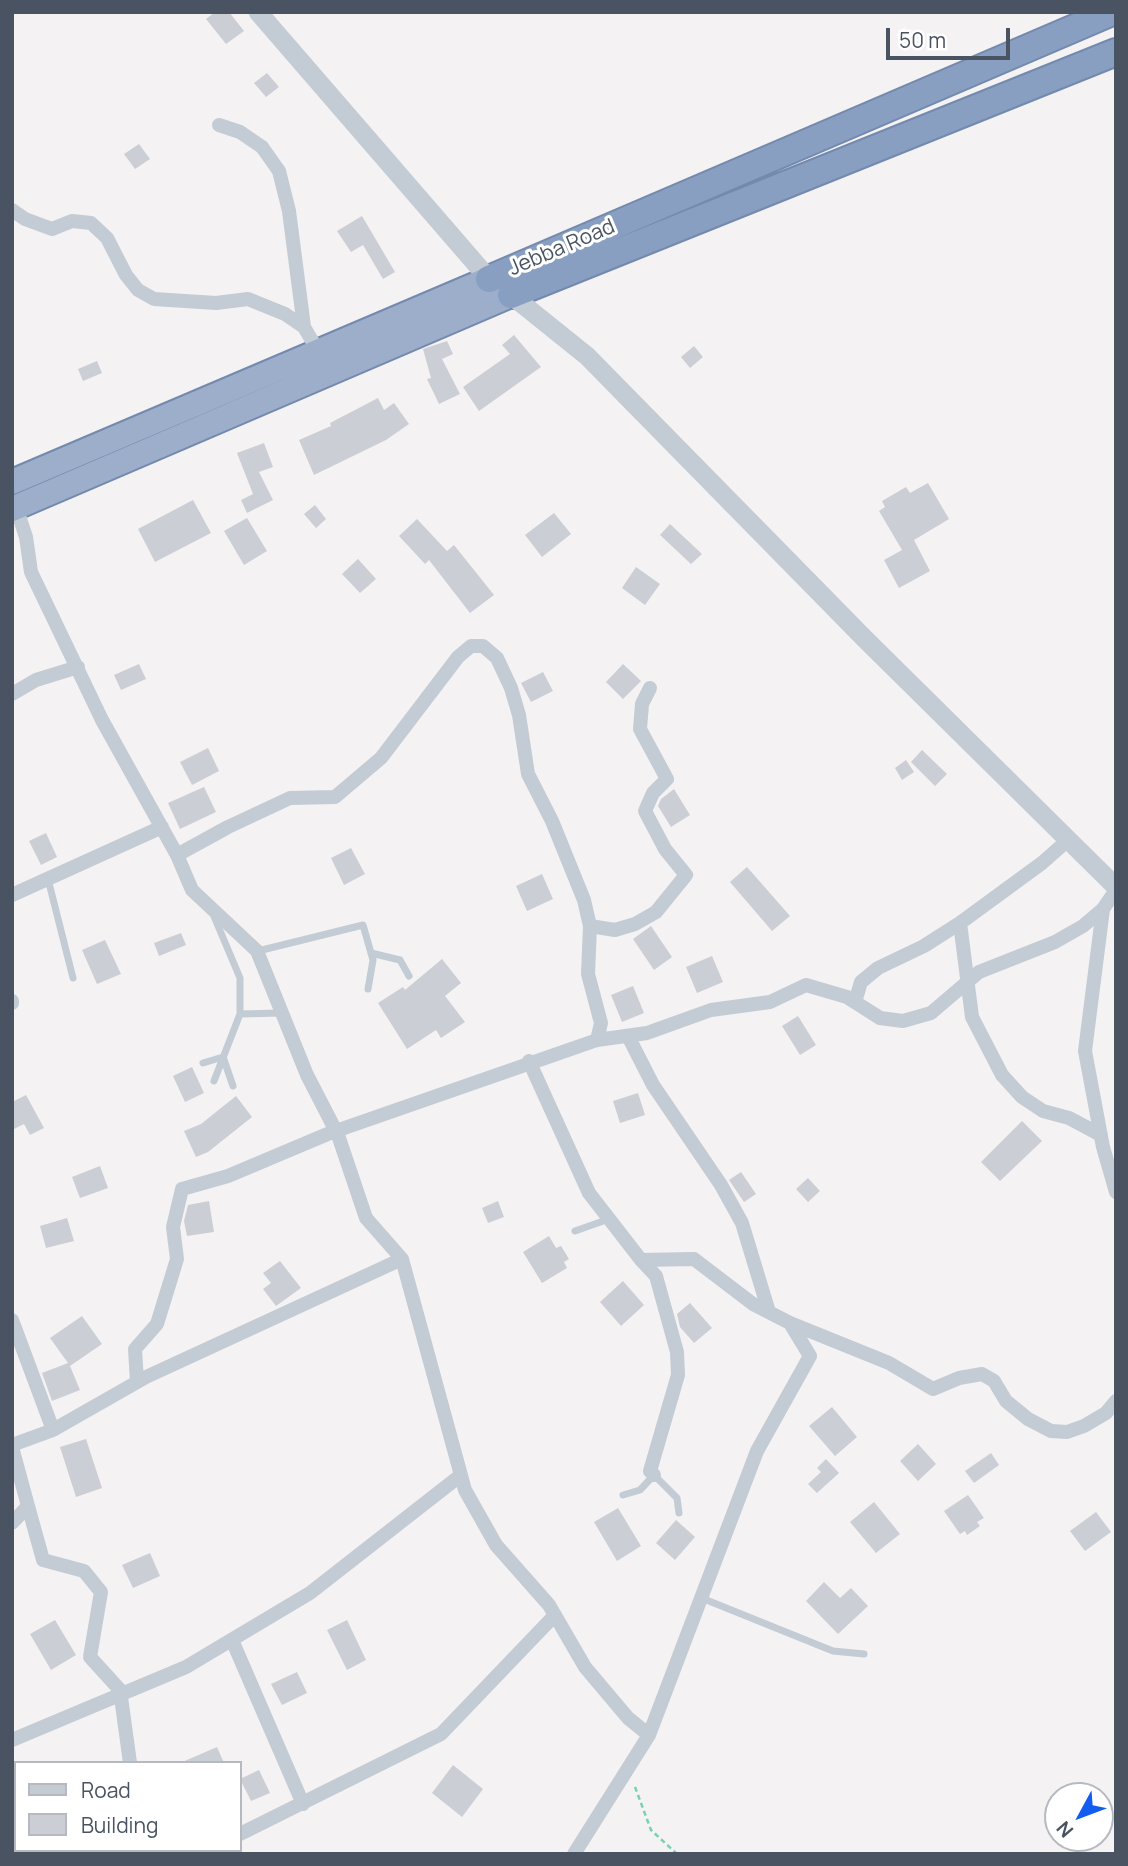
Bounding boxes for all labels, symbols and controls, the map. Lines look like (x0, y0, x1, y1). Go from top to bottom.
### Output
scale bar (890, 14, 1014, 58)
text: 50 m (899, 26, 946, 54)
street label: Jebba Road (505, 214, 619, 282)
legend (14, 1761, 242, 1852)
text: Road (81, 1776, 131, 1804)
north arrow (1044, 1782, 1114, 1852)
text: Building (81, 1811, 158, 1839)
text: N (1050, 1816, 1079, 1843)

